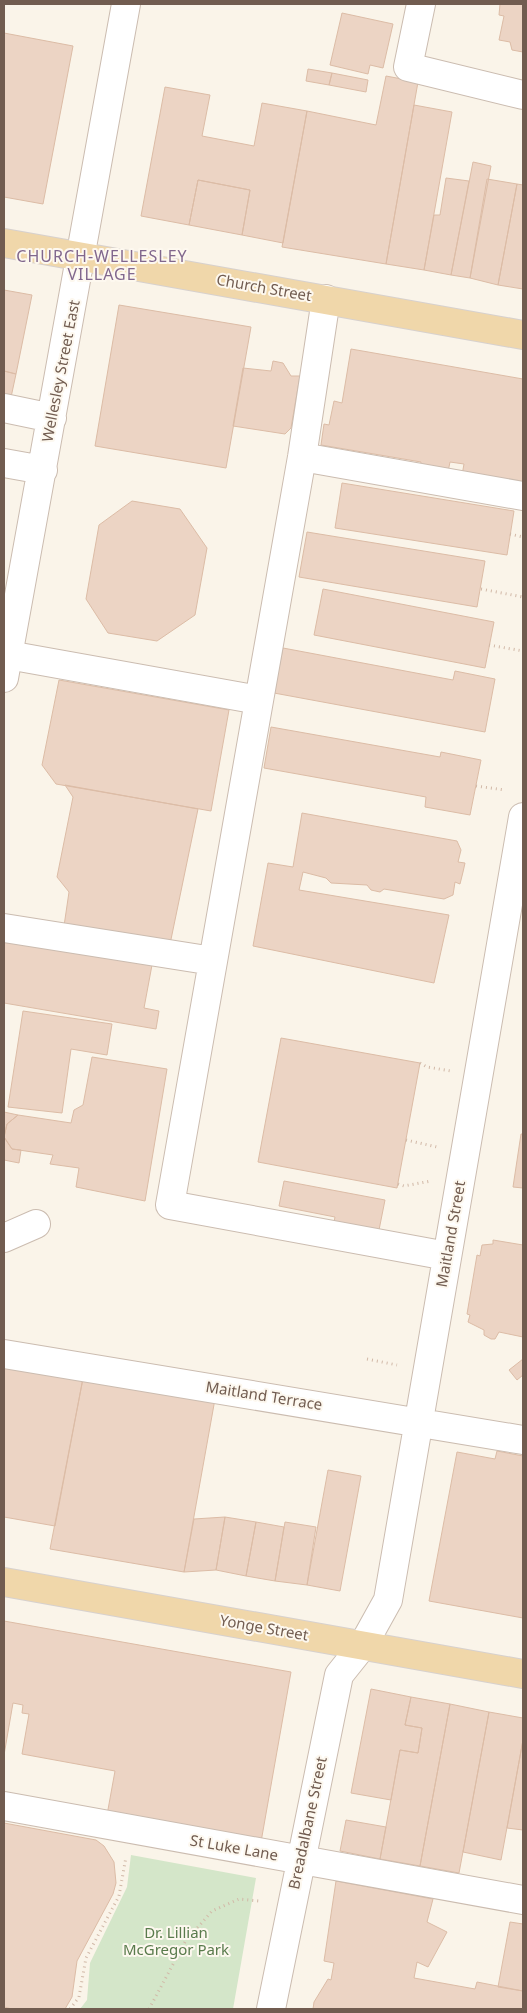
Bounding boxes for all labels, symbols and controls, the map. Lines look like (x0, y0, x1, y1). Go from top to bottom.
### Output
district label: CHURCH-WELLESLEY VILLAGE (16, 245, 188, 285)
street label: Church Street (215, 269, 314, 305)
street label: Wellesley Street East (36, 298, 84, 444)
street label: Maitland Street (431, 1178, 469, 1289)
street label: Maitland Terrace (204, 1376, 324, 1414)
street label: Yonge Street (218, 1609, 311, 1645)
street label: Breadalbane Street (283, 1754, 331, 1891)
street label: St Luke Lane (189, 1829, 280, 1865)
park label: Dr. Lillian McGregor Park (123, 1922, 229, 1959)

